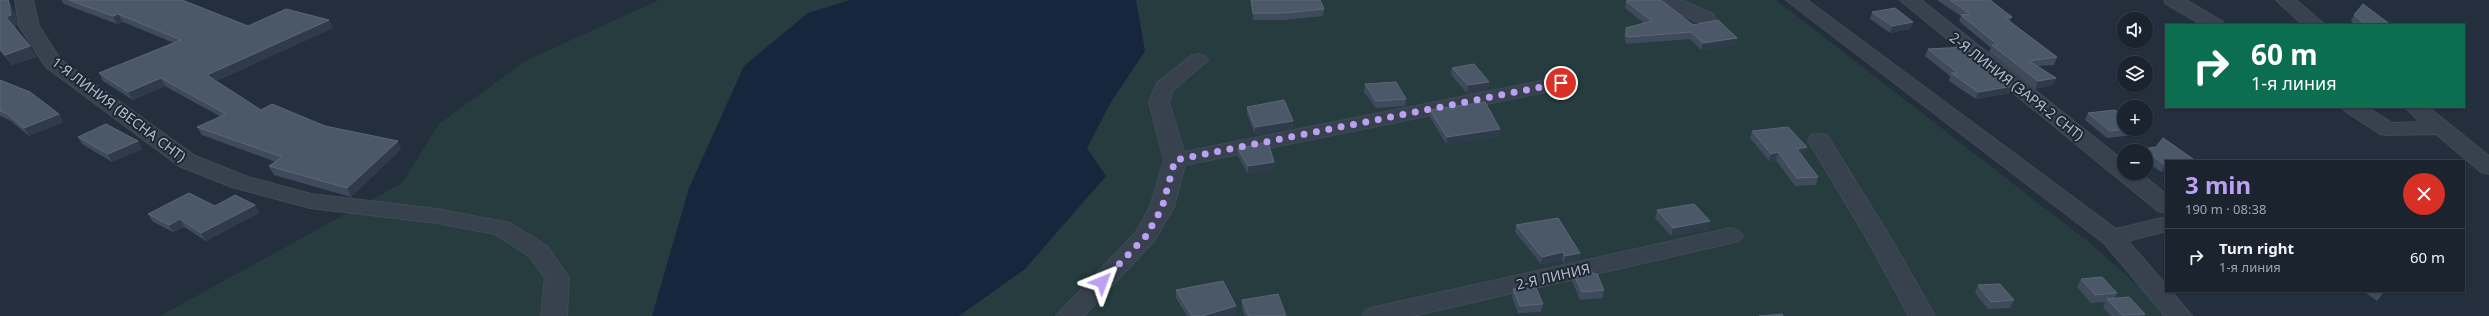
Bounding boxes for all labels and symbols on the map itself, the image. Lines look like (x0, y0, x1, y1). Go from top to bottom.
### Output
street label: 2-Я ЛИНИЯ (ЗАРЯ-2 СНТ) (1946, 28, 2088, 144)
street label: 1-Я ЛИНИЯ (ВЕСНА СНТ) (48, 52, 190, 166)
pin (1544, 66, 1578, 100)
street label: 2-Я ЛИНИЯ (1514, 258, 1592, 294)
position arrow (1081, 261, 1123, 303)

